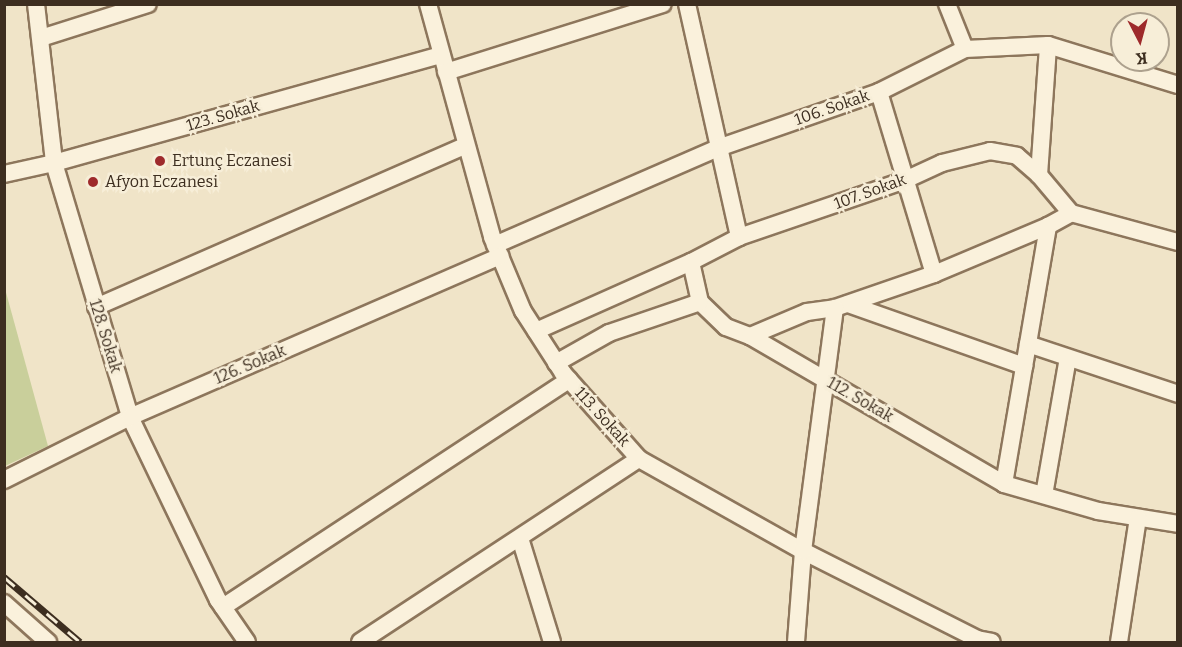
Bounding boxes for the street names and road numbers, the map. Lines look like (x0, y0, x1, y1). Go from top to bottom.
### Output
street label: 106. Sokak (792, 86, 872, 130)
street label: 123. Sokak (184, 96, 262, 136)
street label: 107. Sokak (831, 170, 909, 214)
street label: 128. Sokak (85, 297, 125, 375)
street label: 126. Sokak (211, 341, 289, 389)
street label: 112. Sokak (823, 373, 897, 427)
street label: 113. Sokak (570, 383, 634, 451)

